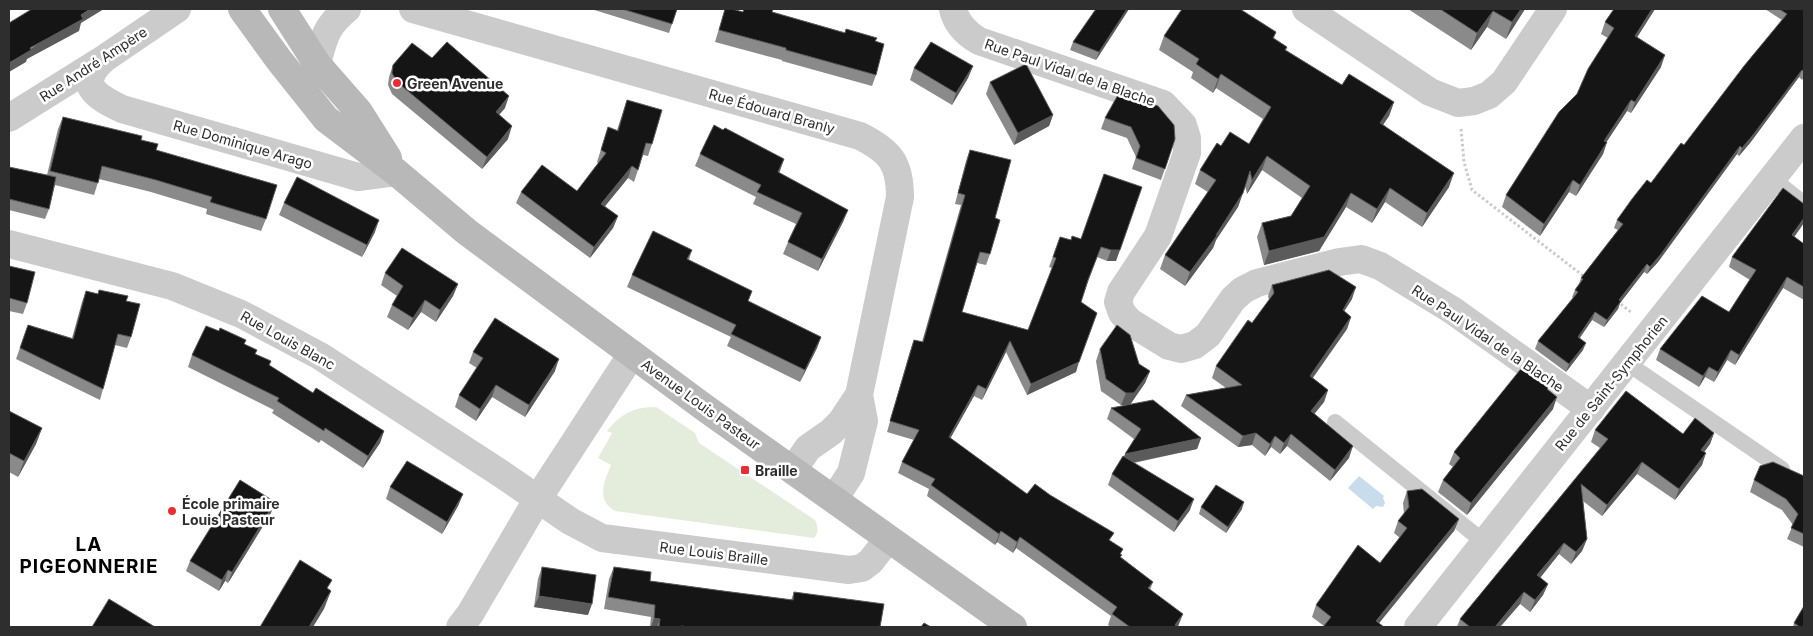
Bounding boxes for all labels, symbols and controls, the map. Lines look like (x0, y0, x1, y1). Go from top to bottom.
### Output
street label: Rue André Ampère (36, 23, 150, 105)
street label: Rue Paul Vidal de la Blache (982, 35, 1158, 109)
place label: Green Avenue (407, 75, 503, 92)
marker: Green Avenue (391, 77, 403, 89)
street label: Rue Édouard Branly (707, 85, 837, 137)
street label: Rue Dominique Arago (171, 116, 315, 172)
street label: Rue Paul Vidal de la Blache (1409, 281, 1567, 395)
street label: Rue Louis Blanc (238, 307, 338, 373)
street label: Rue de Saint-Symphorien (1551, 312, 1671, 454)
street label: Avenue Louis Pasteur (638, 355, 764, 453)
place label: Braille (755, 462, 798, 479)
marker: Braille (739, 464, 751, 476)
place label: École primaire Louis Pasteur (182, 494, 280, 528)
marker: École primaire Louis Pasteur (166, 505, 178, 517)
district label: LA PIGEONNERIE (20, 533, 158, 578)
street label: Rue Louis Braille (659, 538, 769, 568)

